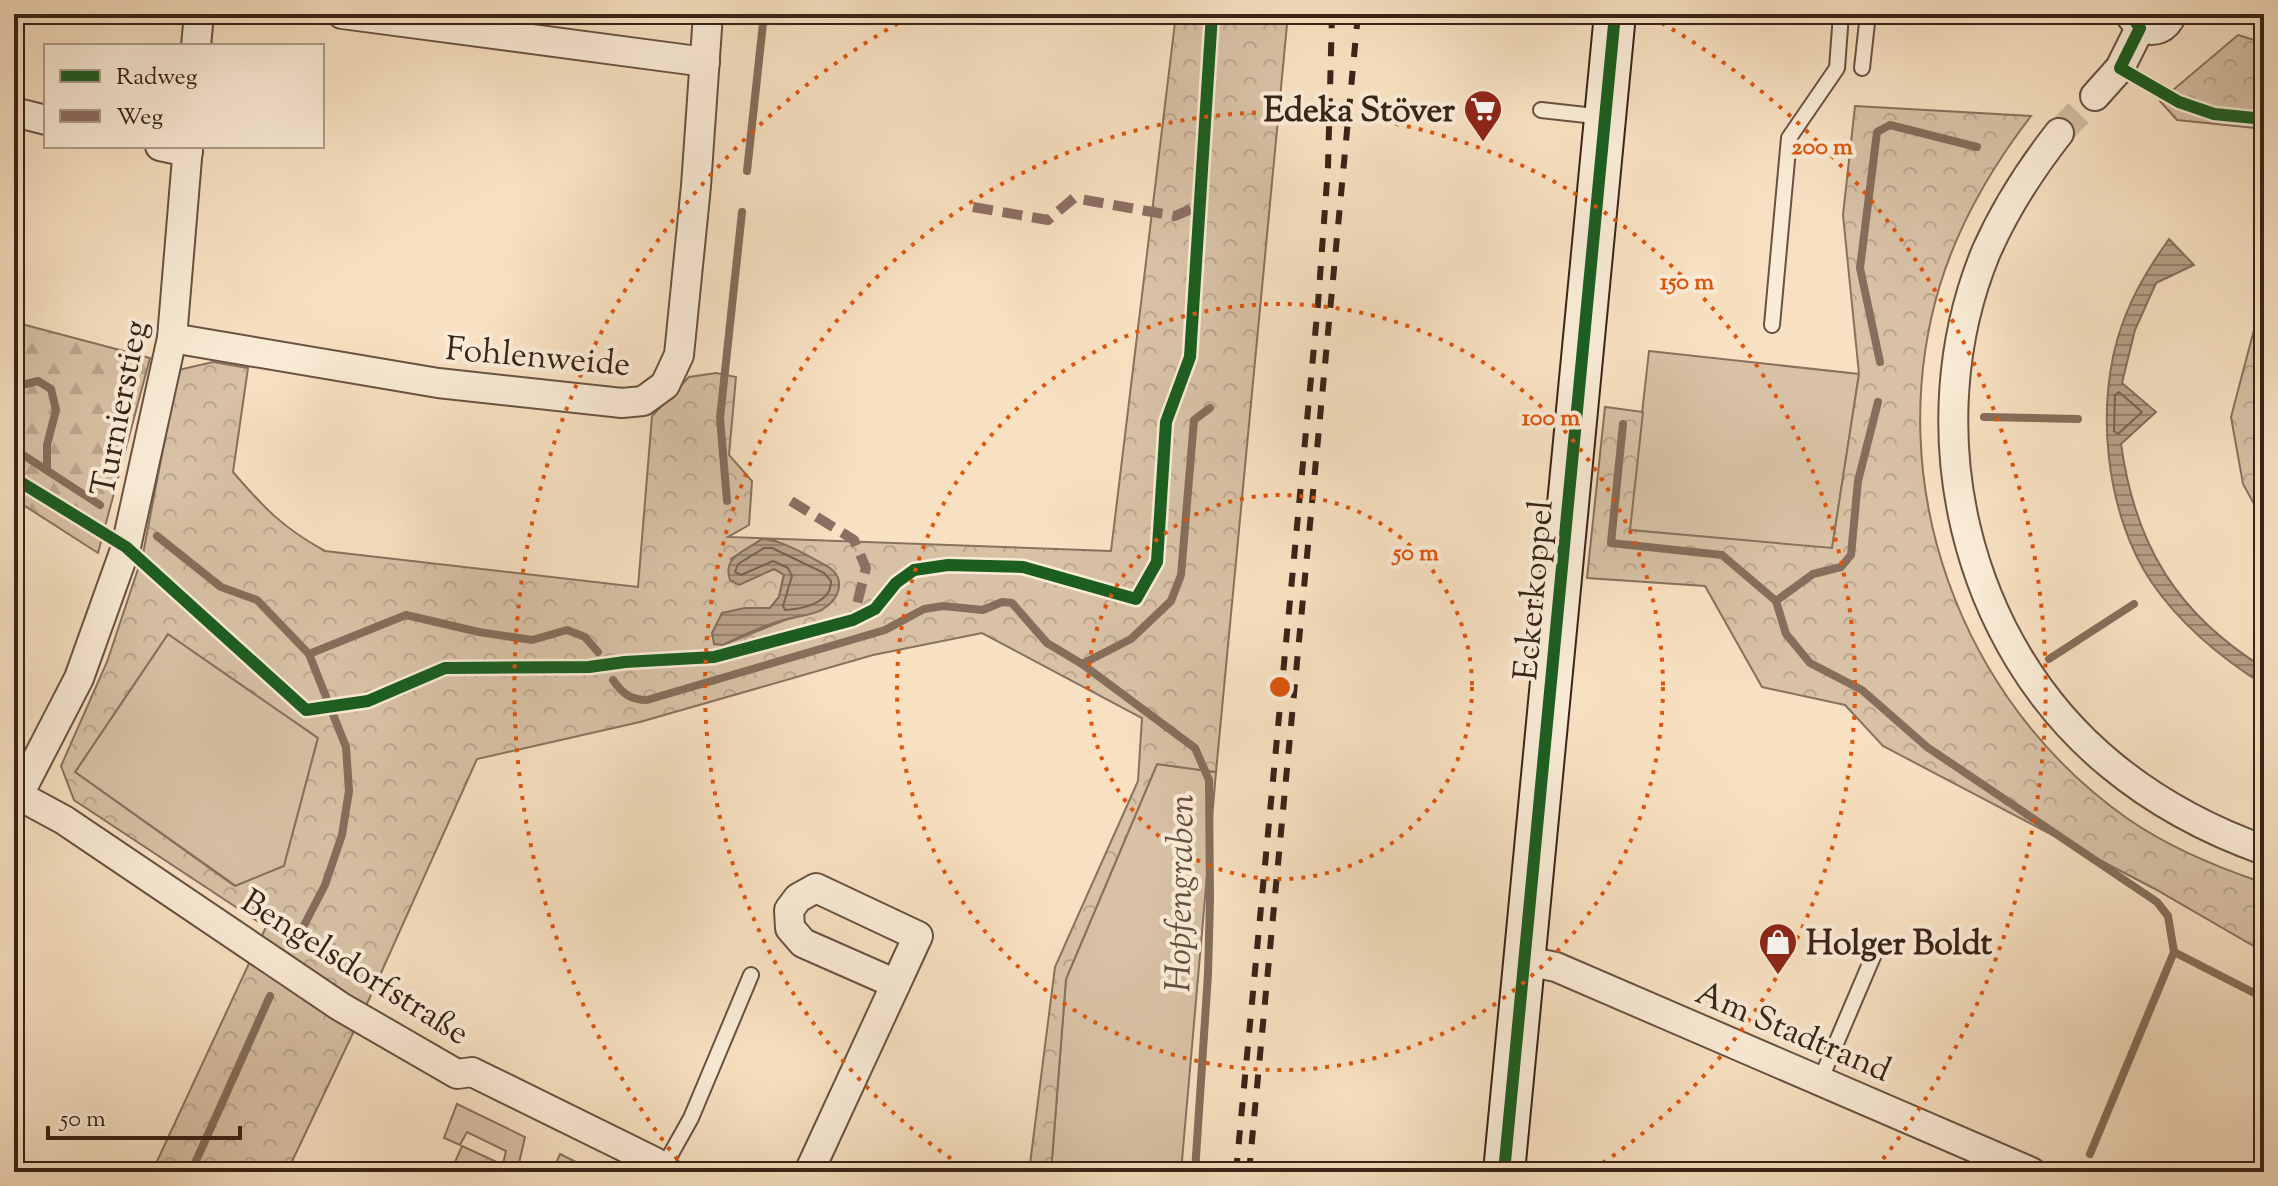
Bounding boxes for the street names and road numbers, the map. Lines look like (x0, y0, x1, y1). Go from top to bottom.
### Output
street label: Turnierstieg (80, 316, 163, 501)
street label: Fohlenweide (443, 326, 632, 391)
street label: Eckerkoppel (1503, 498, 1568, 682)
street label: Bengelsdorfstraße (230, 879, 478, 1059)
street label: Am Stadtrand (1687, 970, 1898, 1096)

